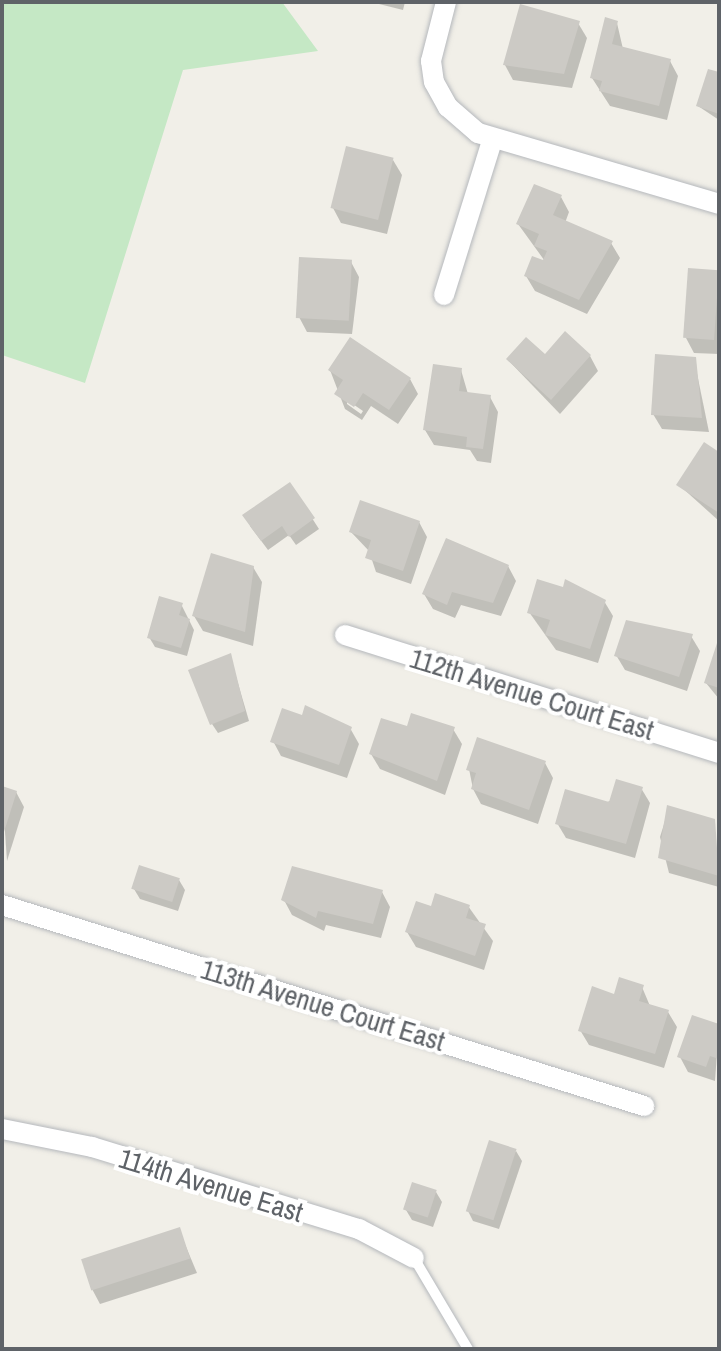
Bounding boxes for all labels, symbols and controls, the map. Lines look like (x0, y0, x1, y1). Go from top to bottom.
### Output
street label: 112th Avenue Court East (405, 641, 659, 747)
street label: 113th Avenue Court East (196, 952, 450, 1058)
street label: 114th Avenue East (114, 1141, 308, 1229)

